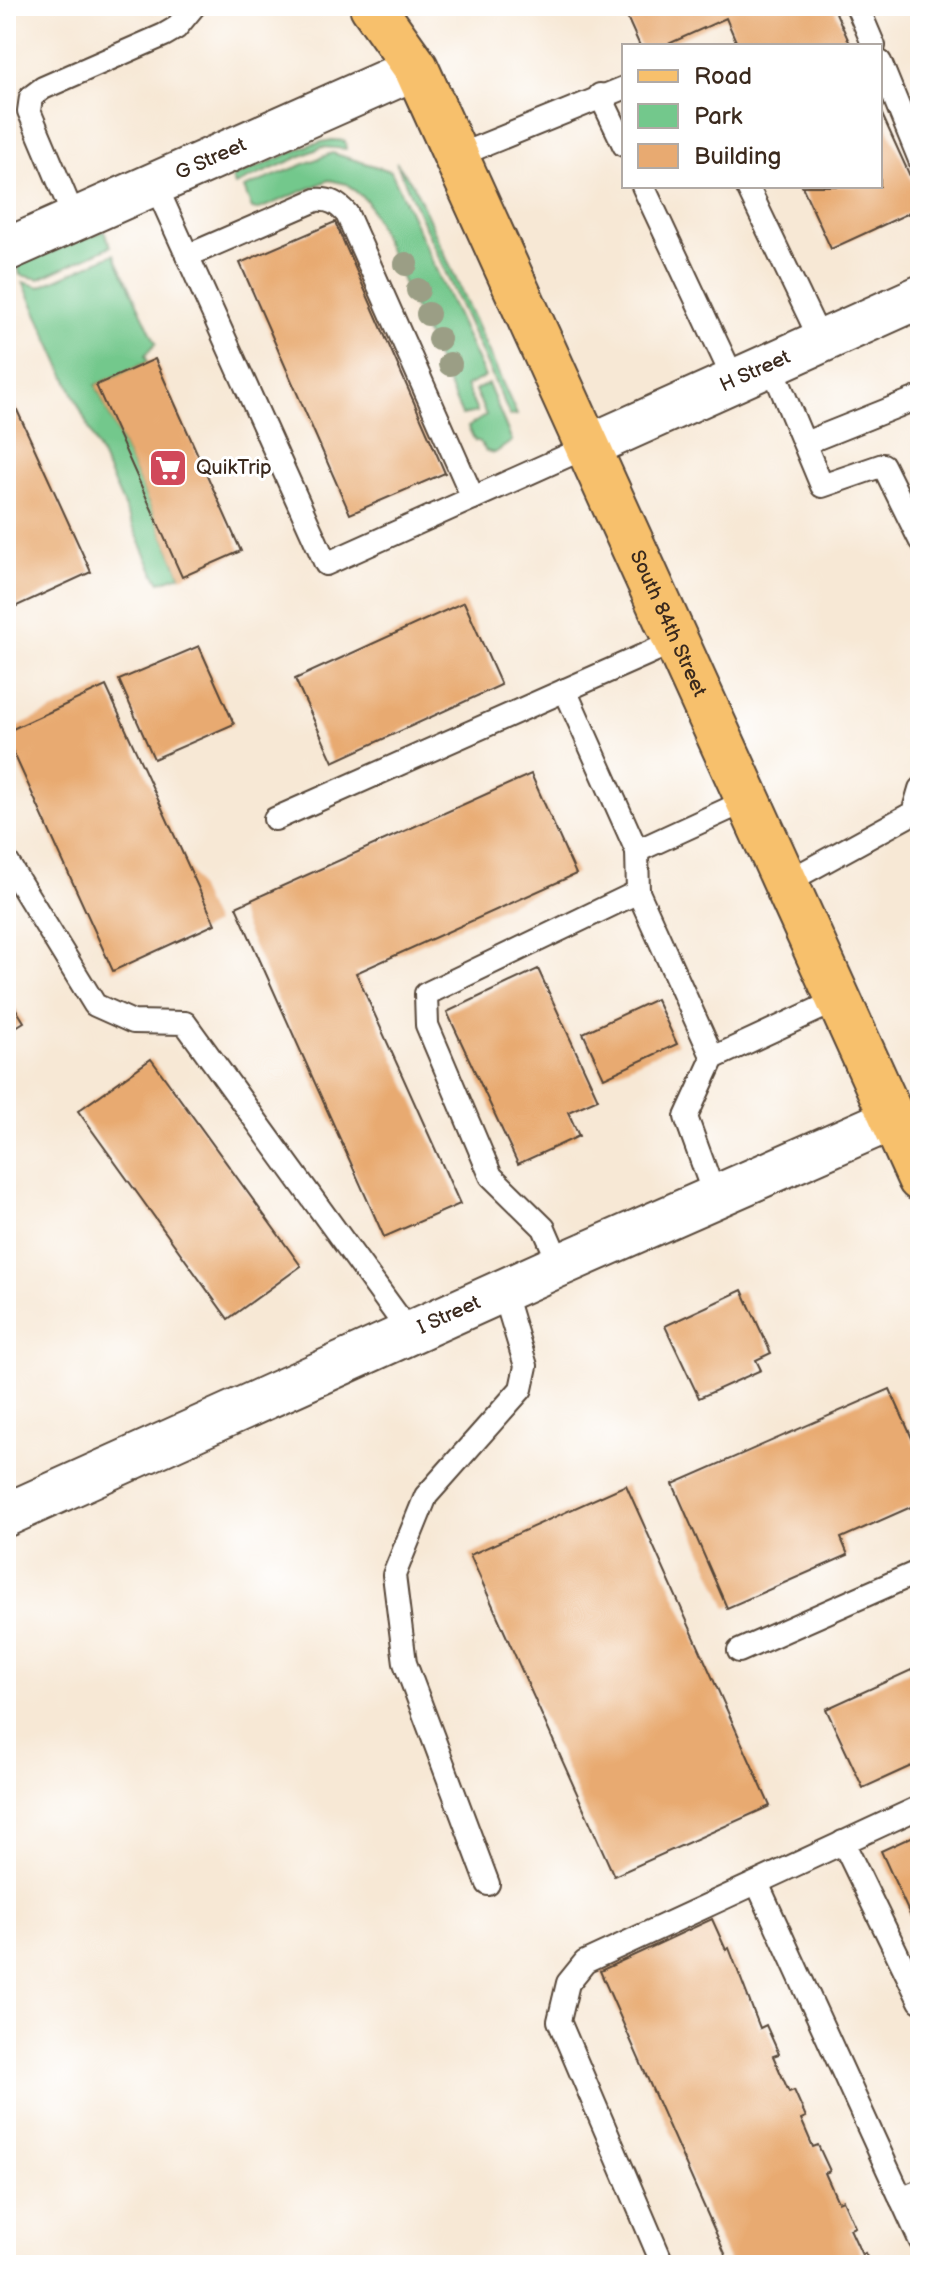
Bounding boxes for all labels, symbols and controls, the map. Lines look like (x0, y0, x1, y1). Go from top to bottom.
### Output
legend (622, 44, 882, 188)
text: Road (694, 62, 752, 91)
text: Park (694, 102, 742, 131)
street label: G Street (172, 133, 250, 185)
text: Building (694, 142, 781, 171)
street label: H Street (716, 345, 794, 398)
supermarket icon: QuikTrip (147, 447, 189, 489)
place label: QuikTrip (196, 456, 272, 480)
street label: South 84th Street (624, 547, 712, 700)
street label: I Street (414, 1291, 484, 1340)

